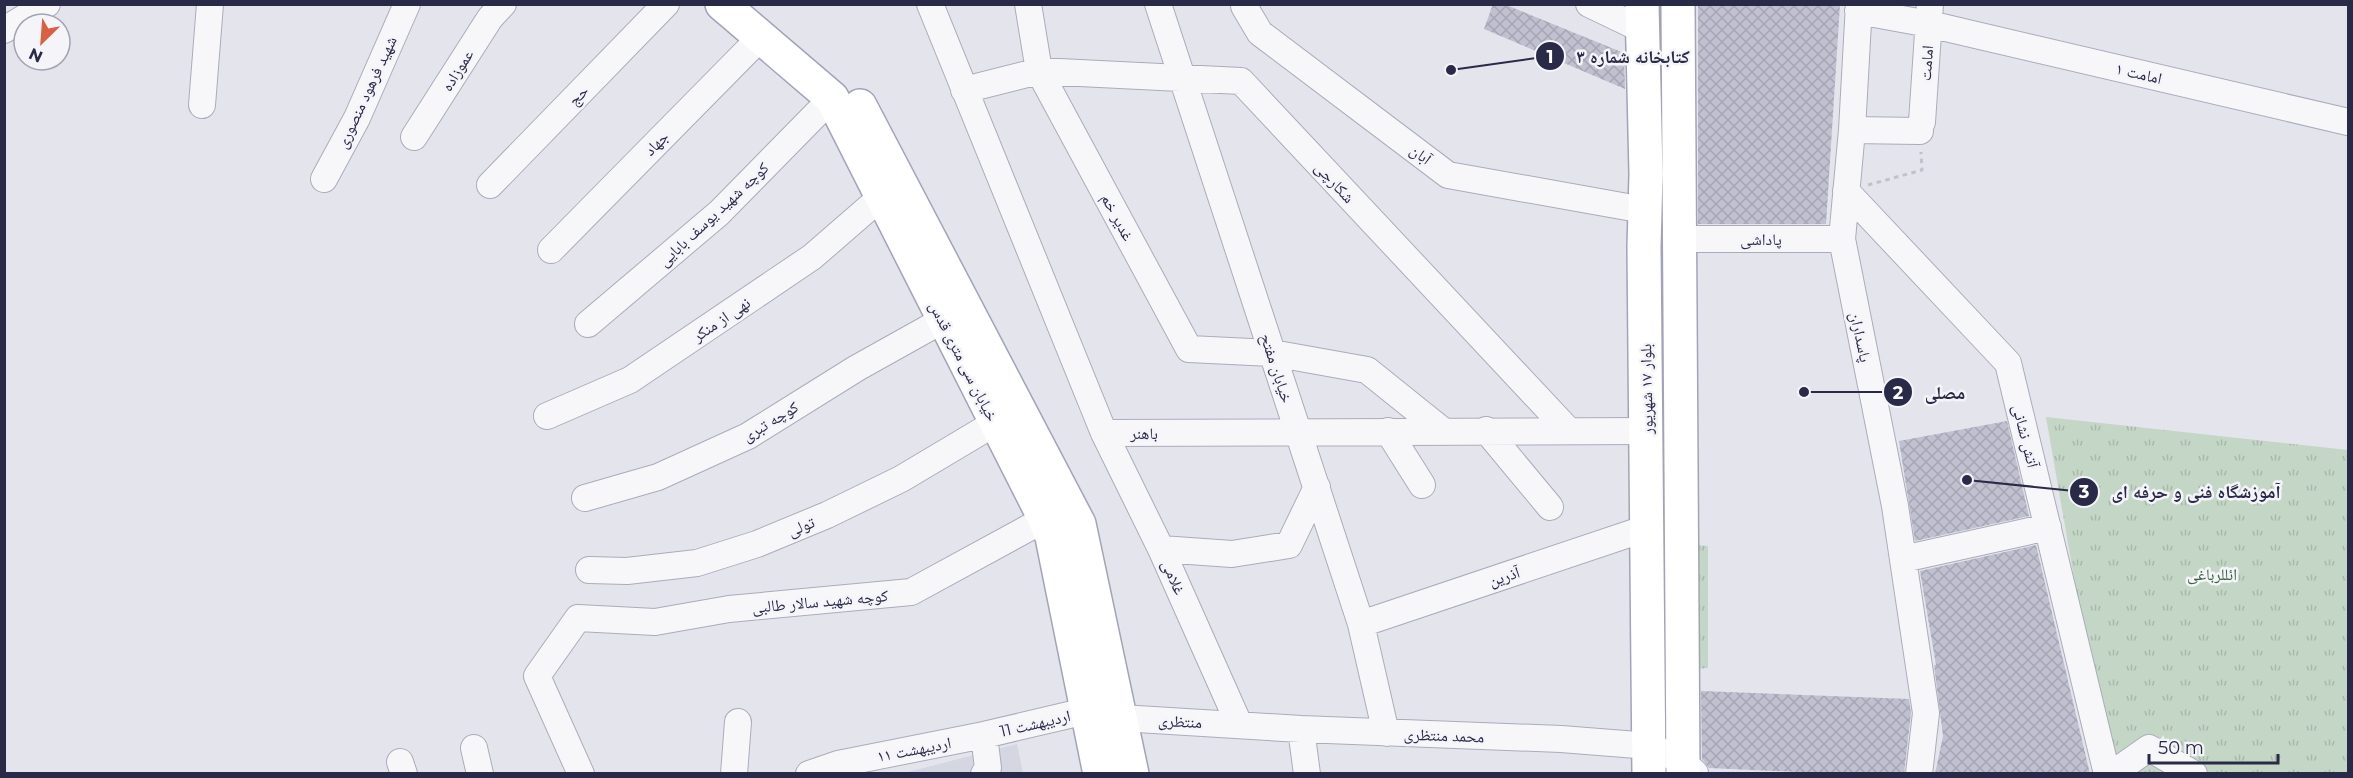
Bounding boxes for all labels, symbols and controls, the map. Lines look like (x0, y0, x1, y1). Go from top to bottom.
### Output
north arrow (12, 12, 72, 72)
street label: شهید فرهود منصوری (332, 33, 402, 152)
callout: کتابخانه شماره ۳ (1535, 38, 1702, 74)
text: N (26, 44, 46, 66)
street label: امامت (1916, 45, 1937, 81)
street label: عموزاده (437, 46, 477, 95)
text: 1 (1546, 46, 1554, 68)
text: کتابخانه شماره ۳ (1576, 46, 1690, 68)
street label: امامت ۱ (2114, 59, 2164, 88)
street label: حج (564, 81, 593, 110)
street label: جهاد (640, 127, 673, 160)
street label: آبان (1406, 140, 1436, 170)
street label: کوچه شهید یوسف بابایی (654, 158, 773, 271)
street label: شکارچی (1310, 158, 1358, 208)
street label: غدیر خم (1096, 191, 1138, 244)
street label: پاداشی (1740, 230, 1782, 250)
street label: نهی از منکر (688, 293, 754, 347)
street label: خیابان سی متری قدس (924, 298, 1002, 425)
street label: پاسداران (1845, 310, 1875, 364)
street label: خیابان مفتح (1255, 331, 1297, 406)
street label: بلوار ١٧ شهریور (1636, 343, 1657, 436)
callout: مصلی (1883, 374, 1978, 410)
text: 2 (1893, 382, 1904, 404)
text: مصلی (1925, 382, 1965, 404)
street label: کوچه تبری (739, 397, 803, 446)
street label: آتش نشانی (2008, 403, 2043, 471)
street label: باهنر (1129, 424, 1158, 443)
callout: آموزشگاه فنی و حرفه ای (2069, 474, 2293, 510)
text: 3 (2078, 481, 2090, 503)
text: آموزشگاه فنی و حرفه ای (2111, 481, 2281, 503)
street label: تولی (785, 512, 818, 541)
street label: غلامی (1157, 557, 1190, 598)
street label: آذرین (1486, 562, 1523, 591)
park label: ائللرباغی (2187, 565, 2237, 585)
street label: کوچه شهید سالار طالبی (751, 586, 889, 618)
street label: 11 اردیبهشت (998, 706, 1072, 741)
street label: منتظری (1157, 711, 1203, 733)
street label: محمد منتظری (1403, 725, 1485, 747)
scale bar (2149, 727, 2278, 765)
street label: ۱۱ اردیبهشت (875, 733, 953, 766)
text: 50 m (2158, 737, 2204, 759)

